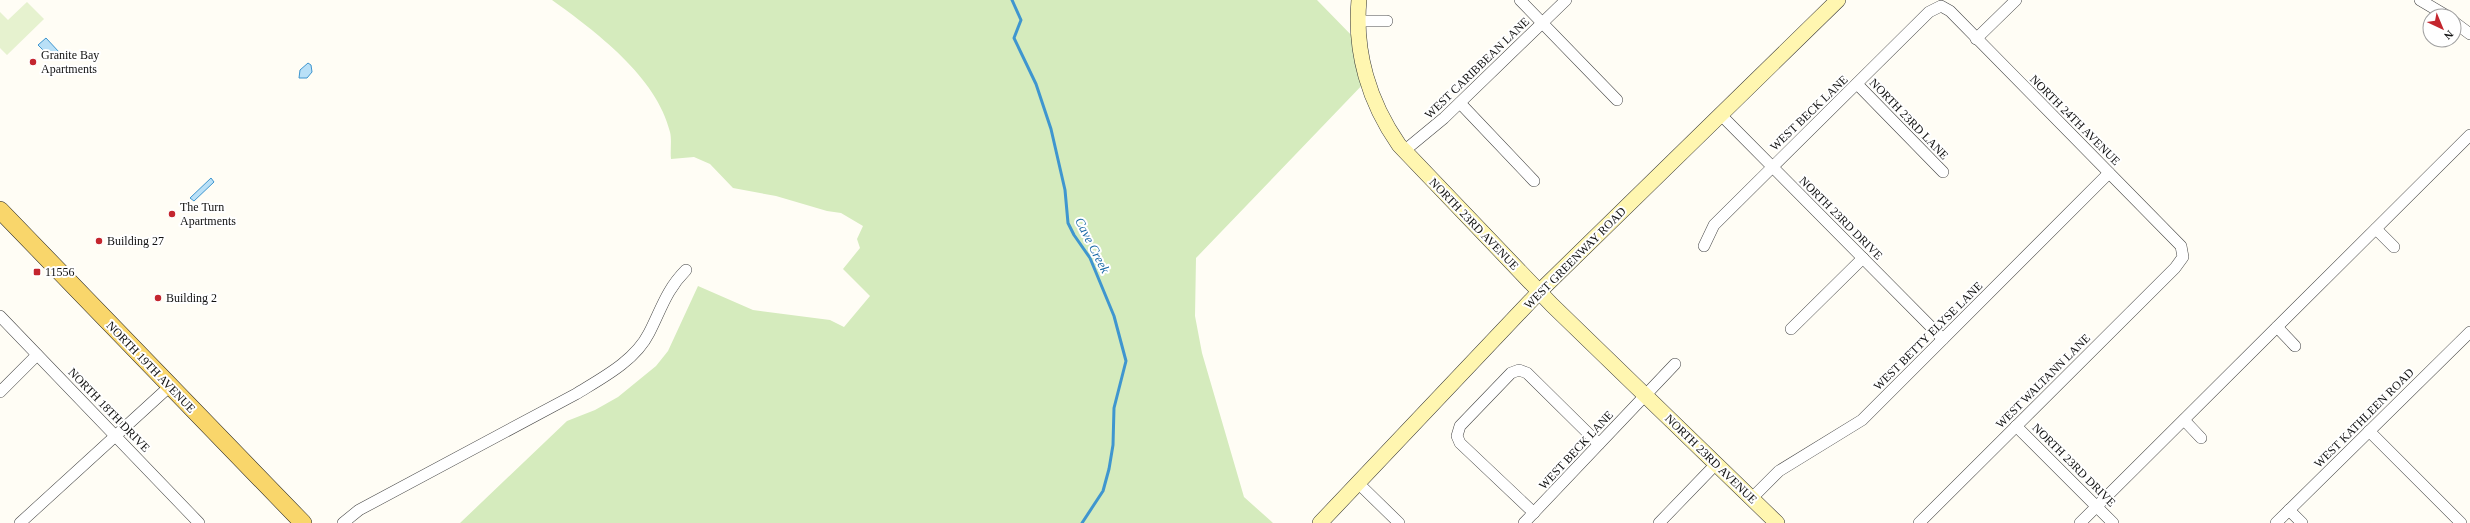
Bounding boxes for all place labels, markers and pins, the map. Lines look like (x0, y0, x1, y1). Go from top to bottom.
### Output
place label: Granite Bay Apartments (41, 48, 99, 76)
marker: Granite Bay Apartments (28, 57, 38, 67)
place label: The Turn Apartments (180, 200, 236, 228)
marker: The Turn Apartments (167, 209, 177, 219)
place label: Building 27 (107, 234, 164, 248)
marker: Building 27 (94, 236, 104, 246)
place label: 11556 (45, 265, 75, 279)
marker: 11556 (32, 267, 42, 277)
place label: Building 2 (166, 291, 217, 305)
marker: Building 2 (153, 293, 163, 303)

